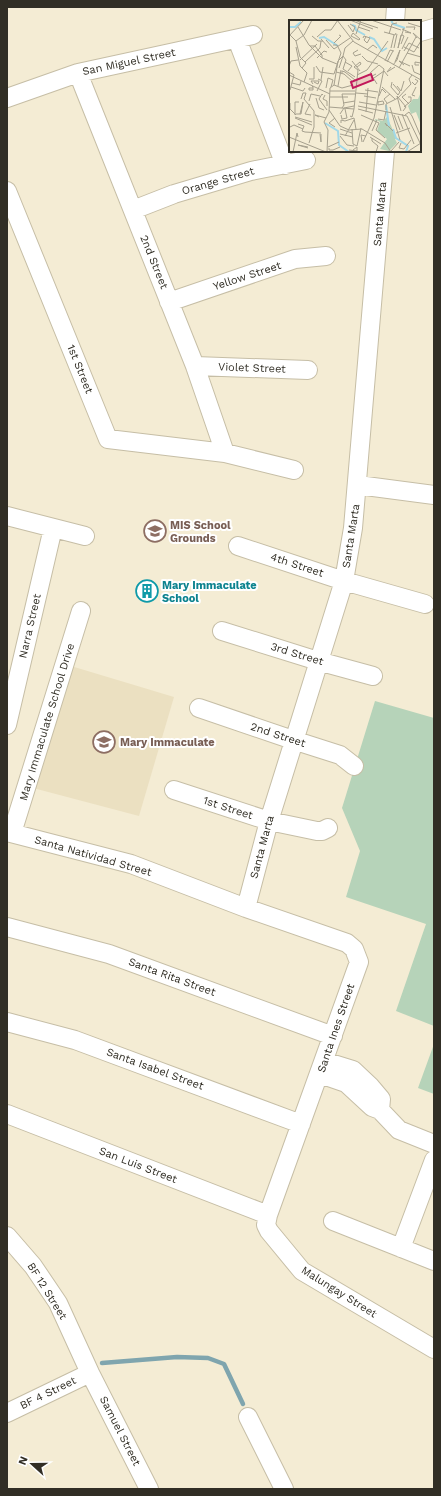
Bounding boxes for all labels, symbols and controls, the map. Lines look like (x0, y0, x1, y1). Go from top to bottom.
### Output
inset map (289, 20, 421, 152)
street label: San Miguel Street (81, 46, 177, 78)
street label: Orange Street (180, 164, 256, 198)
street label: Santa Marta (371, 181, 389, 247)
street label: 2nd Street (137, 233, 171, 291)
street label: Yellow Street (211, 259, 283, 293)
street label: 1st Street (64, 343, 96, 396)
street label: Violet Street (218, 360, 286, 376)
street label: Santa Marta (340, 503, 362, 569)
school or university icon: MIS School Grounds (142, 518, 168, 544)
place label: MIS School Grounds (170, 519, 231, 545)
street label: 4th Street (269, 550, 326, 580)
building icon: Mary Immaculate School (134, 578, 160, 604)
place label: Mary Immaculate School (162, 579, 257, 605)
street label: Narra Street (16, 592, 44, 660)
street label: 3rd Street (269, 640, 325, 668)
street label: Mary Immaculate School Drive (17, 642, 77, 802)
street label: 2nd Street (249, 720, 307, 750)
school or university icon: Mary Immaculate (91, 729, 117, 755)
place label: Mary Immaculate (120, 736, 215, 749)
street label: 1st Street (201, 794, 255, 822)
street label: Santa Marta (247, 814, 277, 880)
street label: Santa Natividad Street (33, 833, 153, 879)
street label: Santa Rita Street (127, 955, 218, 999)
street label: Santa Ines Street (315, 981, 357, 1074)
street label: Santa Isabel Street (105, 1045, 206, 1093)
street label: San Luis Street (97, 1144, 179, 1186)
street label: BF 12 Street (24, 1260, 70, 1322)
street label: Malungay Street (299, 1264, 379, 1321)
street label: BF 4 Street (18, 1374, 79, 1412)
street label: Samuel Street (97, 1394, 143, 1468)
north arrow (12, 1444, 52, 1484)
text: N (16, 1454, 31, 1467)

